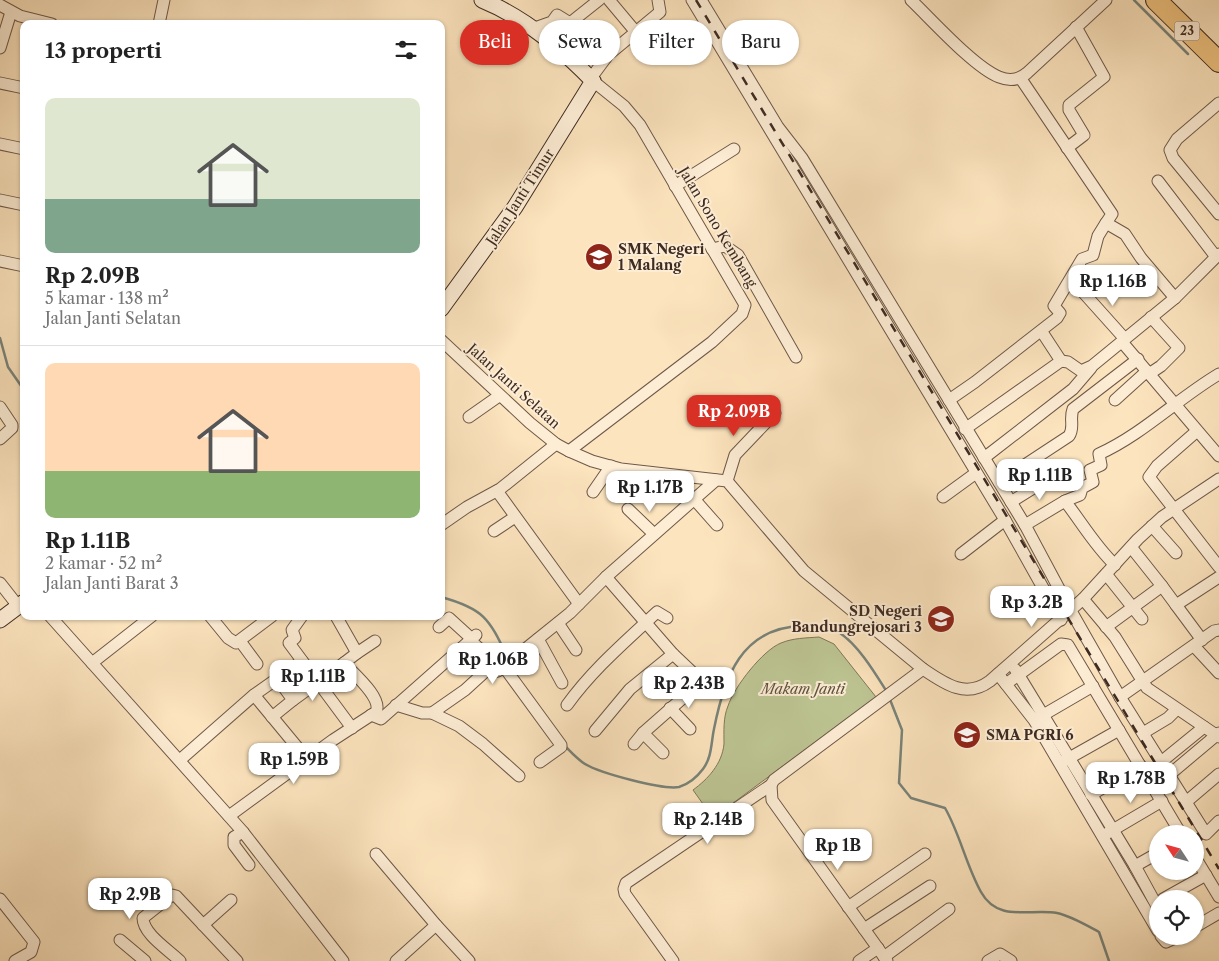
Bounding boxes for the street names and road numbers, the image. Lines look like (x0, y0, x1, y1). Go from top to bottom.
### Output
road number: 23 (1174, 22, 1200, 40)
street label: Jalan Janti Timur (481, 145, 558, 250)
street label: Jalan Sono Kembang (674, 162, 761, 291)
street label: Jalan Janti Selatan (462, 338, 564, 433)

